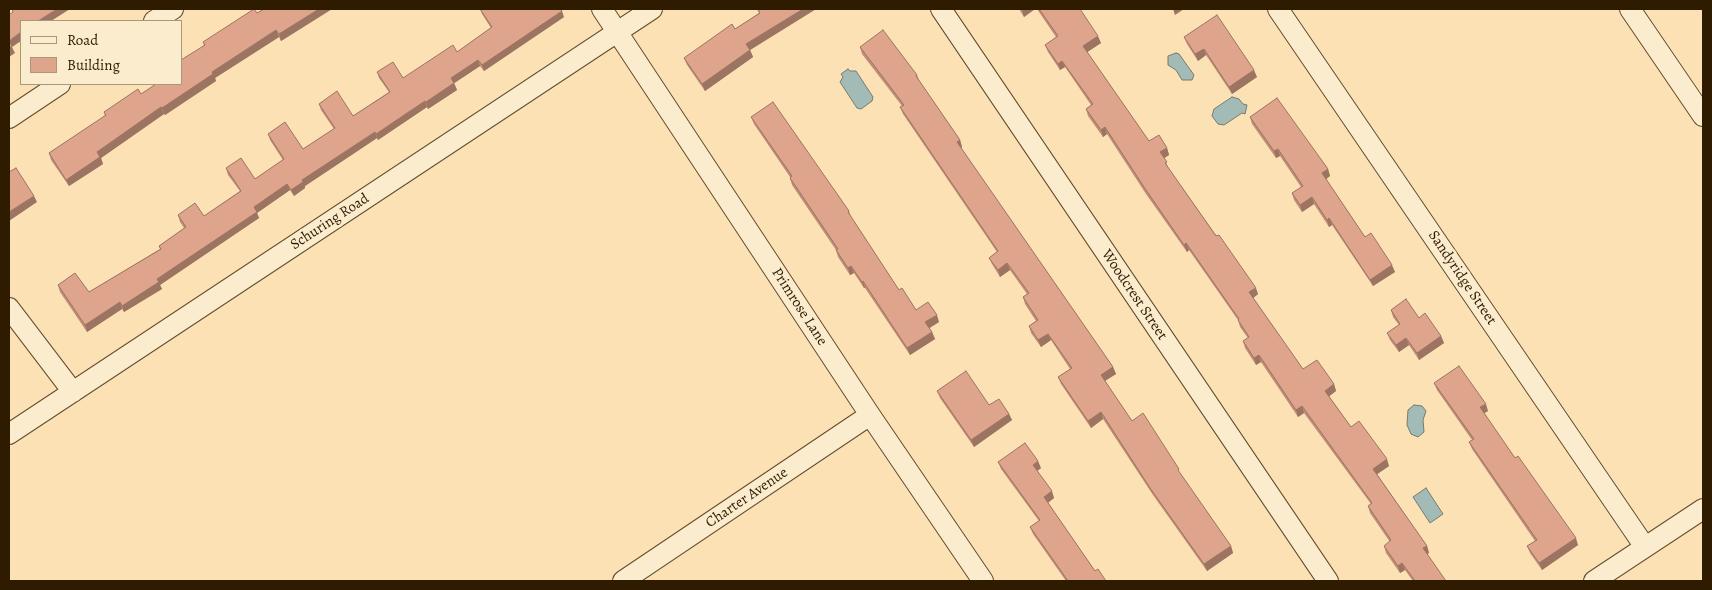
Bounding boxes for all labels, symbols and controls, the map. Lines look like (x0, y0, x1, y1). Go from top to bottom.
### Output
legend (20, 20, 182, 85)
text: Road (67, 30, 98, 50)
text: Building (67, 55, 120, 75)
street label: Schuring Road (287, 190, 373, 254)
street label: Sandyridge Street (1424, 227, 1500, 329)
street label: Woodcrest Street (1097, 246, 1171, 344)
street label: Primrose Lane (767, 265, 831, 349)
street label: Charter Avenue (703, 464, 791, 532)

